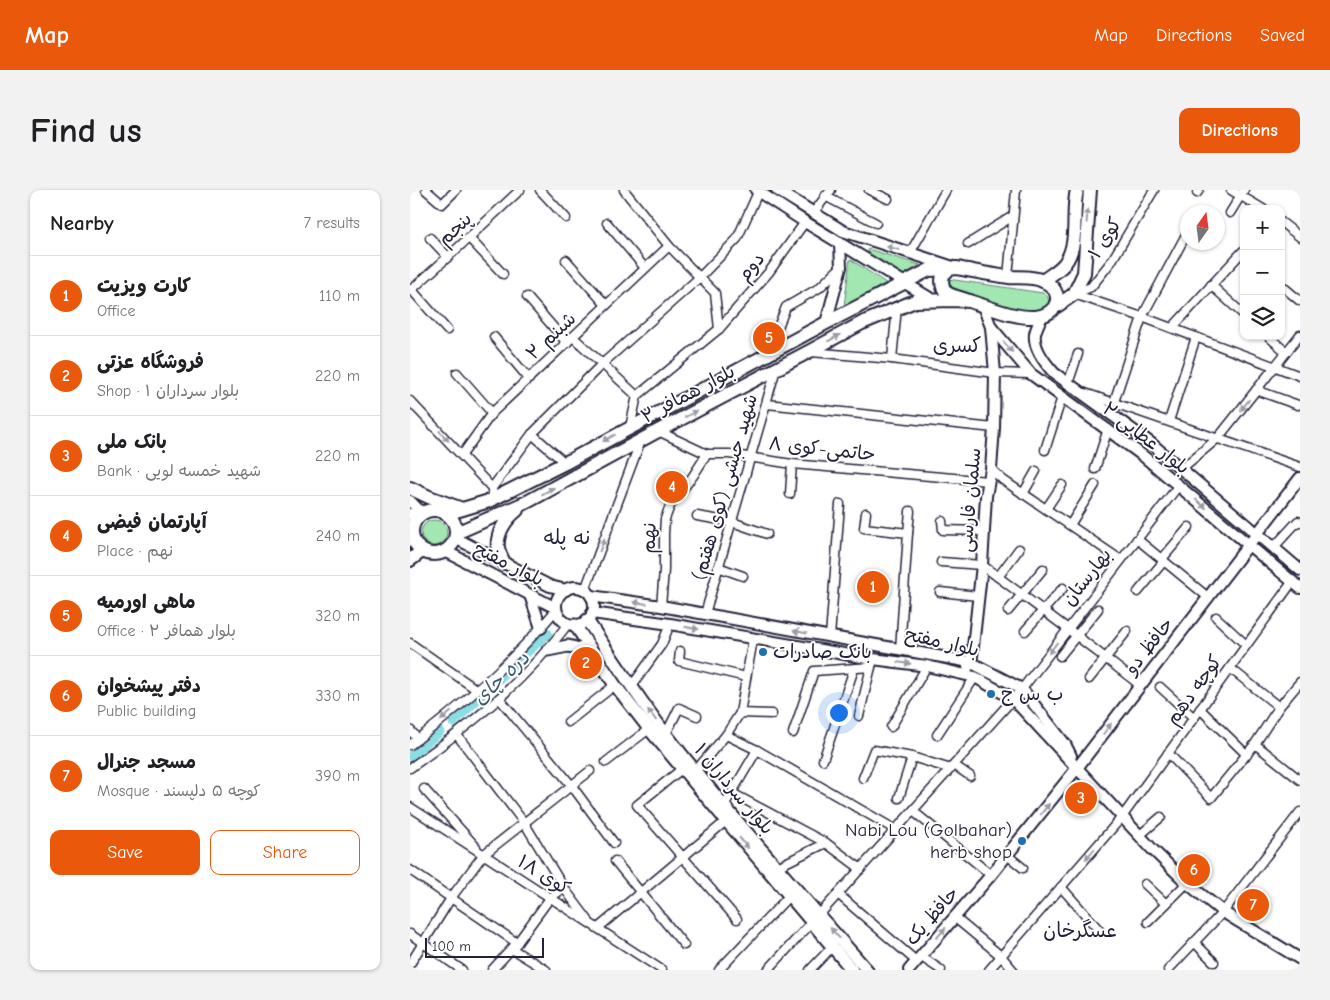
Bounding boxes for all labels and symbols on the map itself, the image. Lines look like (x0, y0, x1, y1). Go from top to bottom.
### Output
north arrow (1180, 205, 1225, 250)
street label: پنجم (434, 208, 479, 252)
one-way arrow (1084, 208, 1092, 224)
street label: کوی ۱ (1084, 213, 1126, 263)
one-way arrow (885, 244, 900, 252)
street label: دوم (733, 248, 772, 288)
street label: شبنم ۲ (522, 308, 582, 367)
pin: 5 (753, 319, 785, 357)
one-way arrow (827, 334, 842, 342)
district label: کسری (933, 334, 981, 357)
one-way arrow (1002, 341, 1013, 353)
street label: بلوار همافر ۲ (637, 360, 739, 428)
street label: شهید حبشی (کوی هفتم) (688, 391, 765, 583)
street label: بلوار عطایی ۲ (1098, 397, 1194, 480)
one-way arrow (1239, 398, 1250, 411)
one-way arrow (683, 410, 698, 418)
one-way arrow (438, 429, 450, 441)
street label: حاتمی-کوی ۸ (767, 432, 876, 467)
one-way arrow (602, 434, 616, 443)
street label: سلمان فارسی (954, 447, 987, 553)
pin: 4 (656, 468, 688, 506)
one-way arrow (540, 487, 555, 495)
one-way arrow (1195, 498, 1207, 510)
street label: نهم (637, 522, 664, 554)
district label: نه پله (544, 526, 590, 550)
street label: بلوار مفتح (470, 537, 548, 592)
one-way arrow (598, 537, 606, 552)
street label: بهارستان (1058, 544, 1116, 610)
pin: 1 (857, 568, 889, 606)
one-way arrow (631, 599, 647, 607)
street label: حافظ دو (1119, 613, 1178, 680)
street label: بلوار مفتح (903, 623, 981, 662)
one-way arrow (685, 625, 701, 633)
one-way arrow (791, 627, 807, 635)
place label: بانک صادرات (773, 641, 872, 663)
one-way arrow (1048, 641, 1059, 654)
pin: 2 (570, 644, 602, 682)
water label: دره چای (468, 646, 535, 711)
marker: بانک صادرات (757, 646, 769, 658)
street label: کوچه دهم (1161, 651, 1229, 731)
one-way arrow (897, 659, 913, 667)
place label: ب س ج (1001, 683, 1063, 706)
marker: ب س ج (985, 688, 997, 700)
your location (826, 700, 852, 726)
one-way arrow (647, 708, 657, 722)
one-way arrow (439, 711, 452, 722)
one-way arrow (1101, 723, 1112, 736)
street label: بلوار سرداران ۱ (690, 739, 778, 839)
pin: 3 (1065, 779, 1097, 817)
one-way arrow (1040, 802, 1050, 815)
place label: Nabi Lou (Golbahar) herb shop (845, 819, 1012, 863)
marker: Nabi Lou (Golbahar) herb shop (1016, 835, 1028, 847)
one-way arrow (739, 836, 750, 849)
one-way arrow (1084, 847, 1096, 859)
street label: کوی ۱۸ (514, 850, 574, 900)
pin: 6 (1178, 851, 1210, 889)
street label: حافظ یک (901, 882, 963, 950)
pin: 7 (1237, 886, 1269, 924)
district label: عسگرخان (1043, 919, 1117, 942)
one-way arrow (935, 927, 946, 940)
one-way arrow (829, 928, 841, 940)
scale bar (425, 935, 544, 958)

